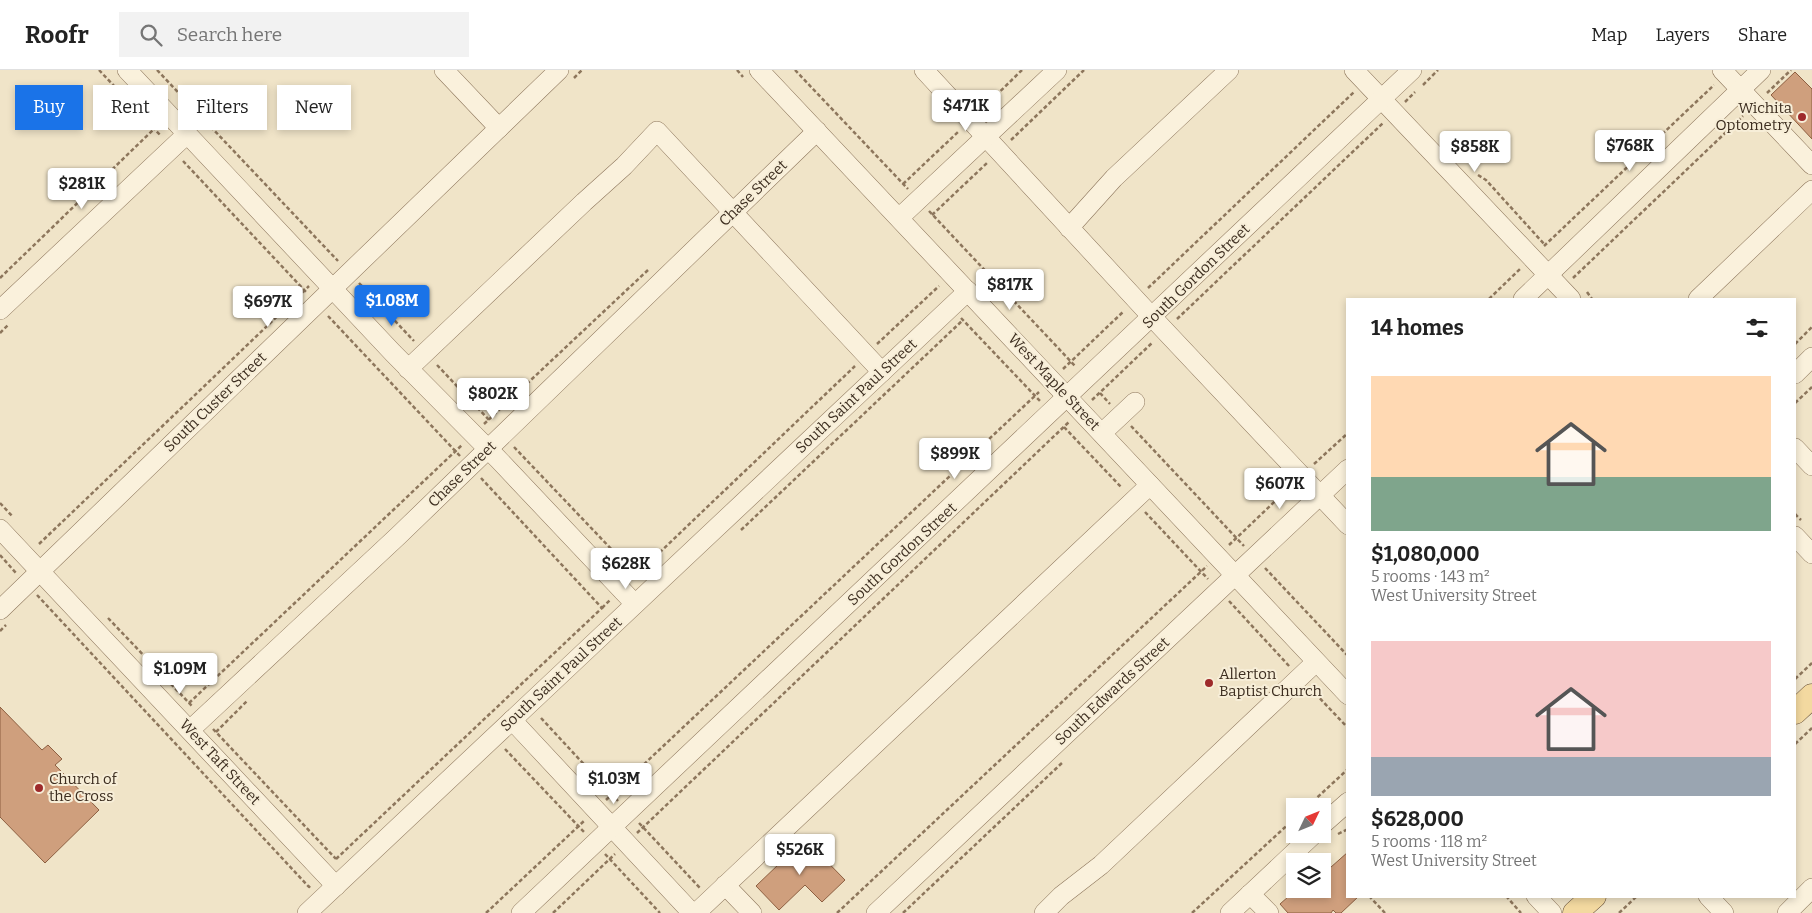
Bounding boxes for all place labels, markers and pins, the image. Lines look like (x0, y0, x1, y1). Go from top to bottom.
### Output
pin: $471K (931, 90, 1001, 132)
place label: Wichita Optometry (1716, 99, 1792, 134)
marker: Wichita Optometry (1796, 111, 1808, 123)
pin: $768K (1595, 129, 1665, 172)
pin: $858K (1440, 131, 1510, 173)
pin: $281K (47, 168, 117, 210)
pin: $817K (975, 268, 1045, 311)
pin: $1.08M (351, 284, 433, 327)
pin: $697K (233, 286, 303, 328)
pin: $802K (458, 378, 528, 420)
pin: $899K (920, 438, 990, 480)
pin: $607K (1245, 468, 1315, 510)
pin: $628K (591, 548, 661, 590)
pin: $1.09M (139, 652, 221, 695)
place label: Allerton Baptist Church (1219, 665, 1323, 700)
marker: Allerton Baptist Church (1203, 677, 1215, 689)
pin: $1.03M (573, 762, 655, 805)
place label: Church of the Cross (49, 770, 119, 805)
marker: Church of the Cross (33, 782, 45, 794)
pin: $526K (765, 834, 835, 876)

